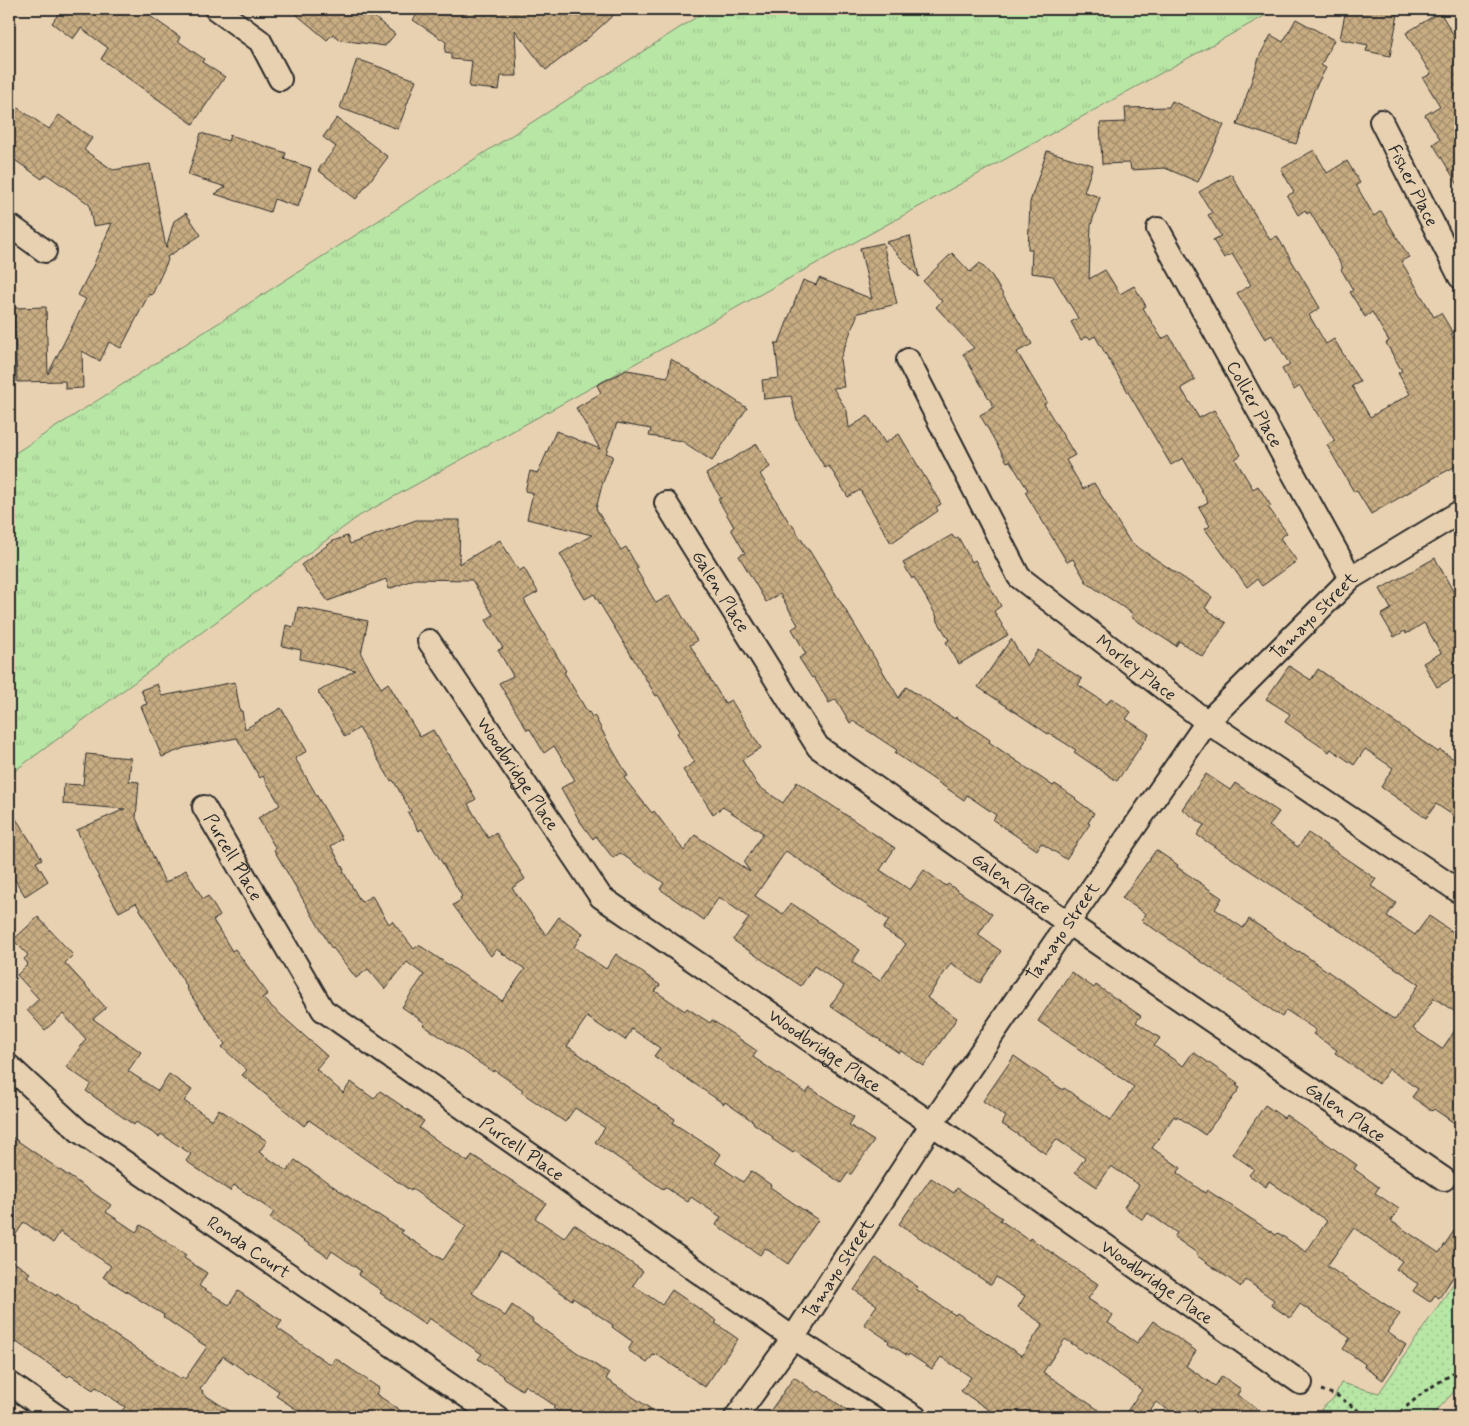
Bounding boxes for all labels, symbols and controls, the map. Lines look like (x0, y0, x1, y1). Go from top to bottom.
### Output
street label: Fisher Place (1382, 141, 1443, 231)
street label: Collier Place (1220, 357, 1288, 452)
street label: Galen Place (686, 546, 755, 637)
street label: Tamayo Street (1265, 567, 1363, 666)
street label: Morley Place (1091, 630, 1181, 707)
street label: Woodbridge Place (471, 713, 564, 836)
street label: Purcell Place (197, 809, 268, 906)
street label: Galen Place (966, 848, 1055, 920)
street label: Tamayo Street (1021, 878, 1106, 986)
street label: Woodbridge Place (763, 1004, 886, 1099)
street label: Galen Place (1300, 1077, 1390, 1149)
street label: Purcell Place (474, 1112, 568, 1188)
street label: Ronda Court (202, 1211, 294, 1285)
street label: Tamayo Street (797, 1214, 880, 1324)
street label: Woodbridge Place (1096, 1235, 1218, 1331)

